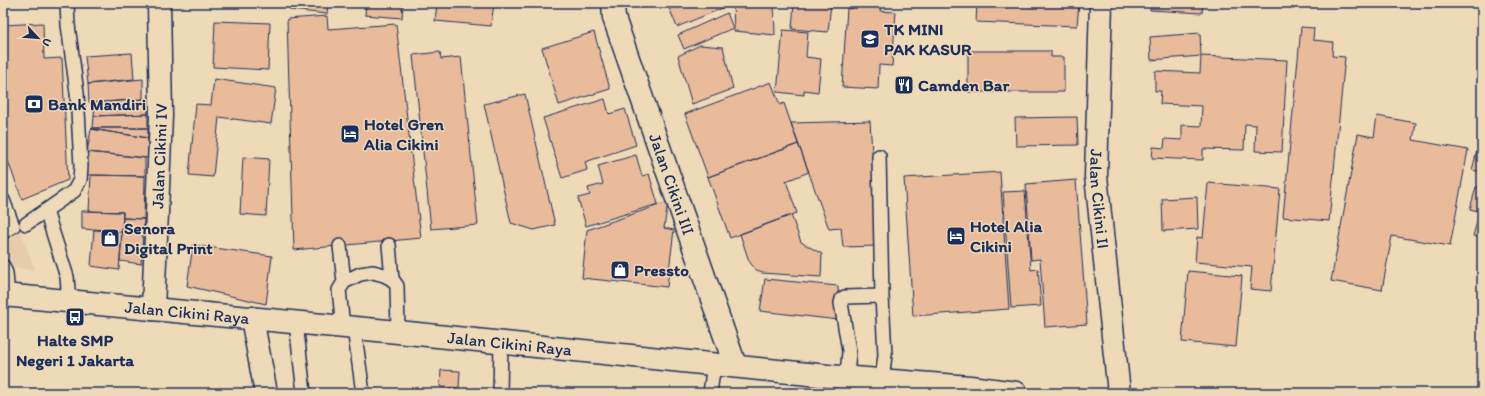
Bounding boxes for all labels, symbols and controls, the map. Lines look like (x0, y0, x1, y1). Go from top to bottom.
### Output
north arrow (18, 18, 58, 58)
place label: TK MINI PAK KASUR (883, 19, 972, 59)
school or university icon: TK MINI PAK KASUR (859, 28, 881, 50)
text: U (39, 36, 54, 48)
restaurant icon: Camden Bar (893, 74, 915, 96)
place label: Camden Bar (918, 75, 1010, 95)
bank icon: Bank Mandiri (23, 93, 45, 115)
place label: Bank Mandiri (48, 94, 146, 114)
street label: Jalan Cikini IV (147, 103, 171, 209)
place label: Hotel Gren Alia Cikini (363, 114, 444, 154)
hotel icon: Hotel Gren Alia Cikini (339, 123, 361, 145)
street label: Jalan Cikini III (645, 131, 699, 238)
street label: Jalan Cikini II (1086, 149, 1114, 250)
place label: Hotel Alia Cikini (970, 216, 1042, 256)
place label: Senora Digital Print (124, 218, 213, 259)
hotel icon: Hotel Alia Cikini (945, 225, 967, 247)
shop icon: Senora Digital Print (99, 227, 121, 249)
shop icon: Pressto (609, 259, 631, 281)
place label: Pressto (634, 260, 689, 280)
street label: Jalan Cikini Raya (124, 296, 251, 328)
bus stop icon: Halte SMP Negeri 1 Jakarta (64, 306, 86, 328)
street label: Jalan Cikini Raya (446, 327, 573, 360)
place label: Halte SMP Negeri 1 Jakarta (16, 330, 134, 371)

